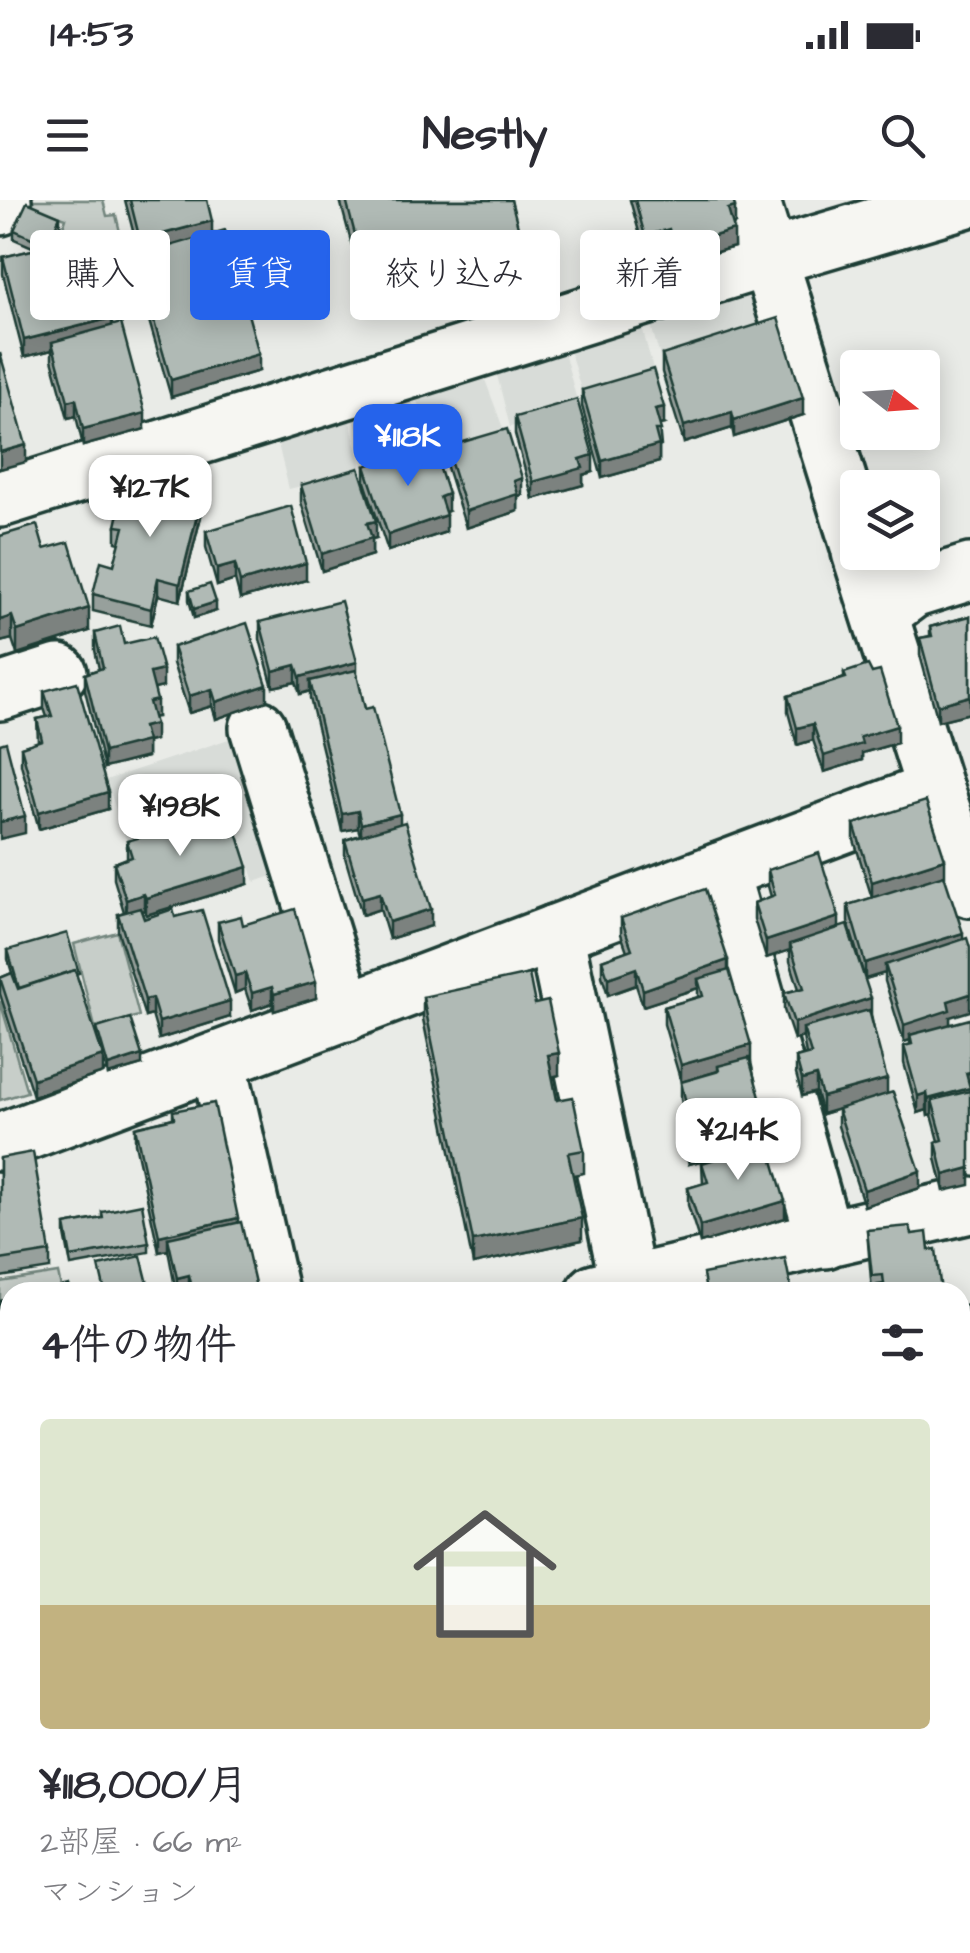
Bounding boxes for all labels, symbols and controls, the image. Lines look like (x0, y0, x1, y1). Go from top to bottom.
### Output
text: 14:53 (50, 9, 133, 61)
text: Nestly (422, 104, 548, 166)
icon: menu (40, 108, 95, 163)
icon: search (875, 108, 930, 163)
chip: 購入 (30, 230, 170, 320)
chip: 賃貸 (190, 230, 330, 320)
chip: 絞り込み (350, 230, 560, 320)
chip: 新着 (580, 230, 720, 320)
north arrow (840, 350, 940, 450)
map controls (840, 350, 940, 570)
pin: ¥118K (338, 404, 478, 489)
text: ¥118K (375, 414, 441, 459)
pin: ¥127K (80, 455, 220, 540)
text: ¥127K (111, 465, 189, 510)
button: layers (840, 470, 940, 570)
pin: ¥198K (110, 774, 250, 859)
text: ¥198K (140, 784, 220, 829)
pin: ¥214K (668, 1098, 808, 1183)
text: ¥214K (698, 1108, 778, 1153)
icon: filters (875, 1315, 930, 1370)
text: 4件の物件 (40, 1317, 237, 1375)
icon: home (395, 1484, 575, 1664)
text: ¥118,000/月 (40, 1757, 248, 1815)
text: 2部屋 · 66 m² (40, 1820, 242, 1865)
text: マンション (40, 1870, 199, 1915)

